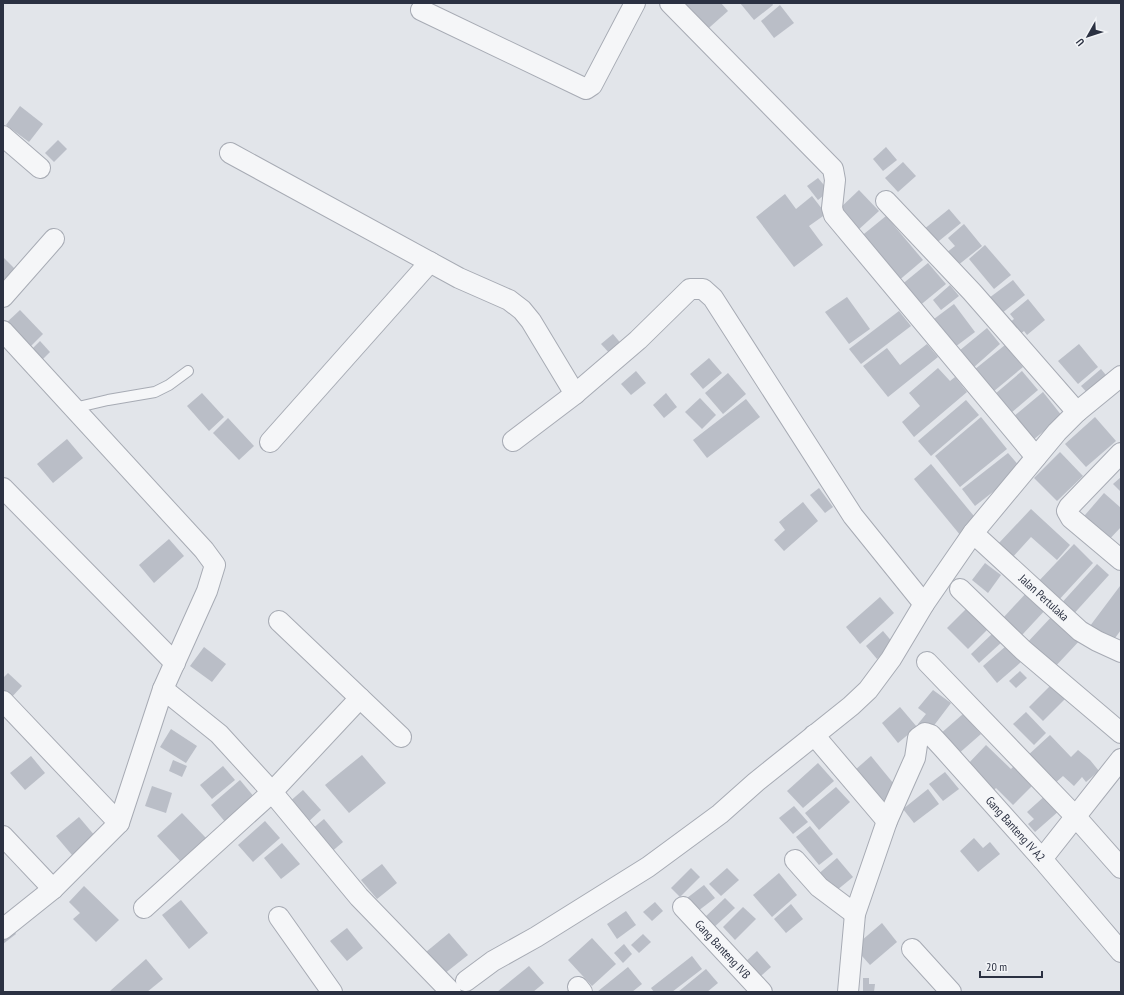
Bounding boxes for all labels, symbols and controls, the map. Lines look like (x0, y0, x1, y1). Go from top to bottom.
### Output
north arrow (1068, 16, 1108, 56)
text: U (1073, 35, 1087, 49)
street label: Jalan Pertulaka (1015, 570, 1072, 624)
street label: Gang Banteng IV A2 (983, 793, 1049, 864)
street label: Gang Banteng IVB (692, 917, 754, 982)
scale bar (980, 953, 1042, 979)
text: 20 m (986, 959, 1007, 974)

